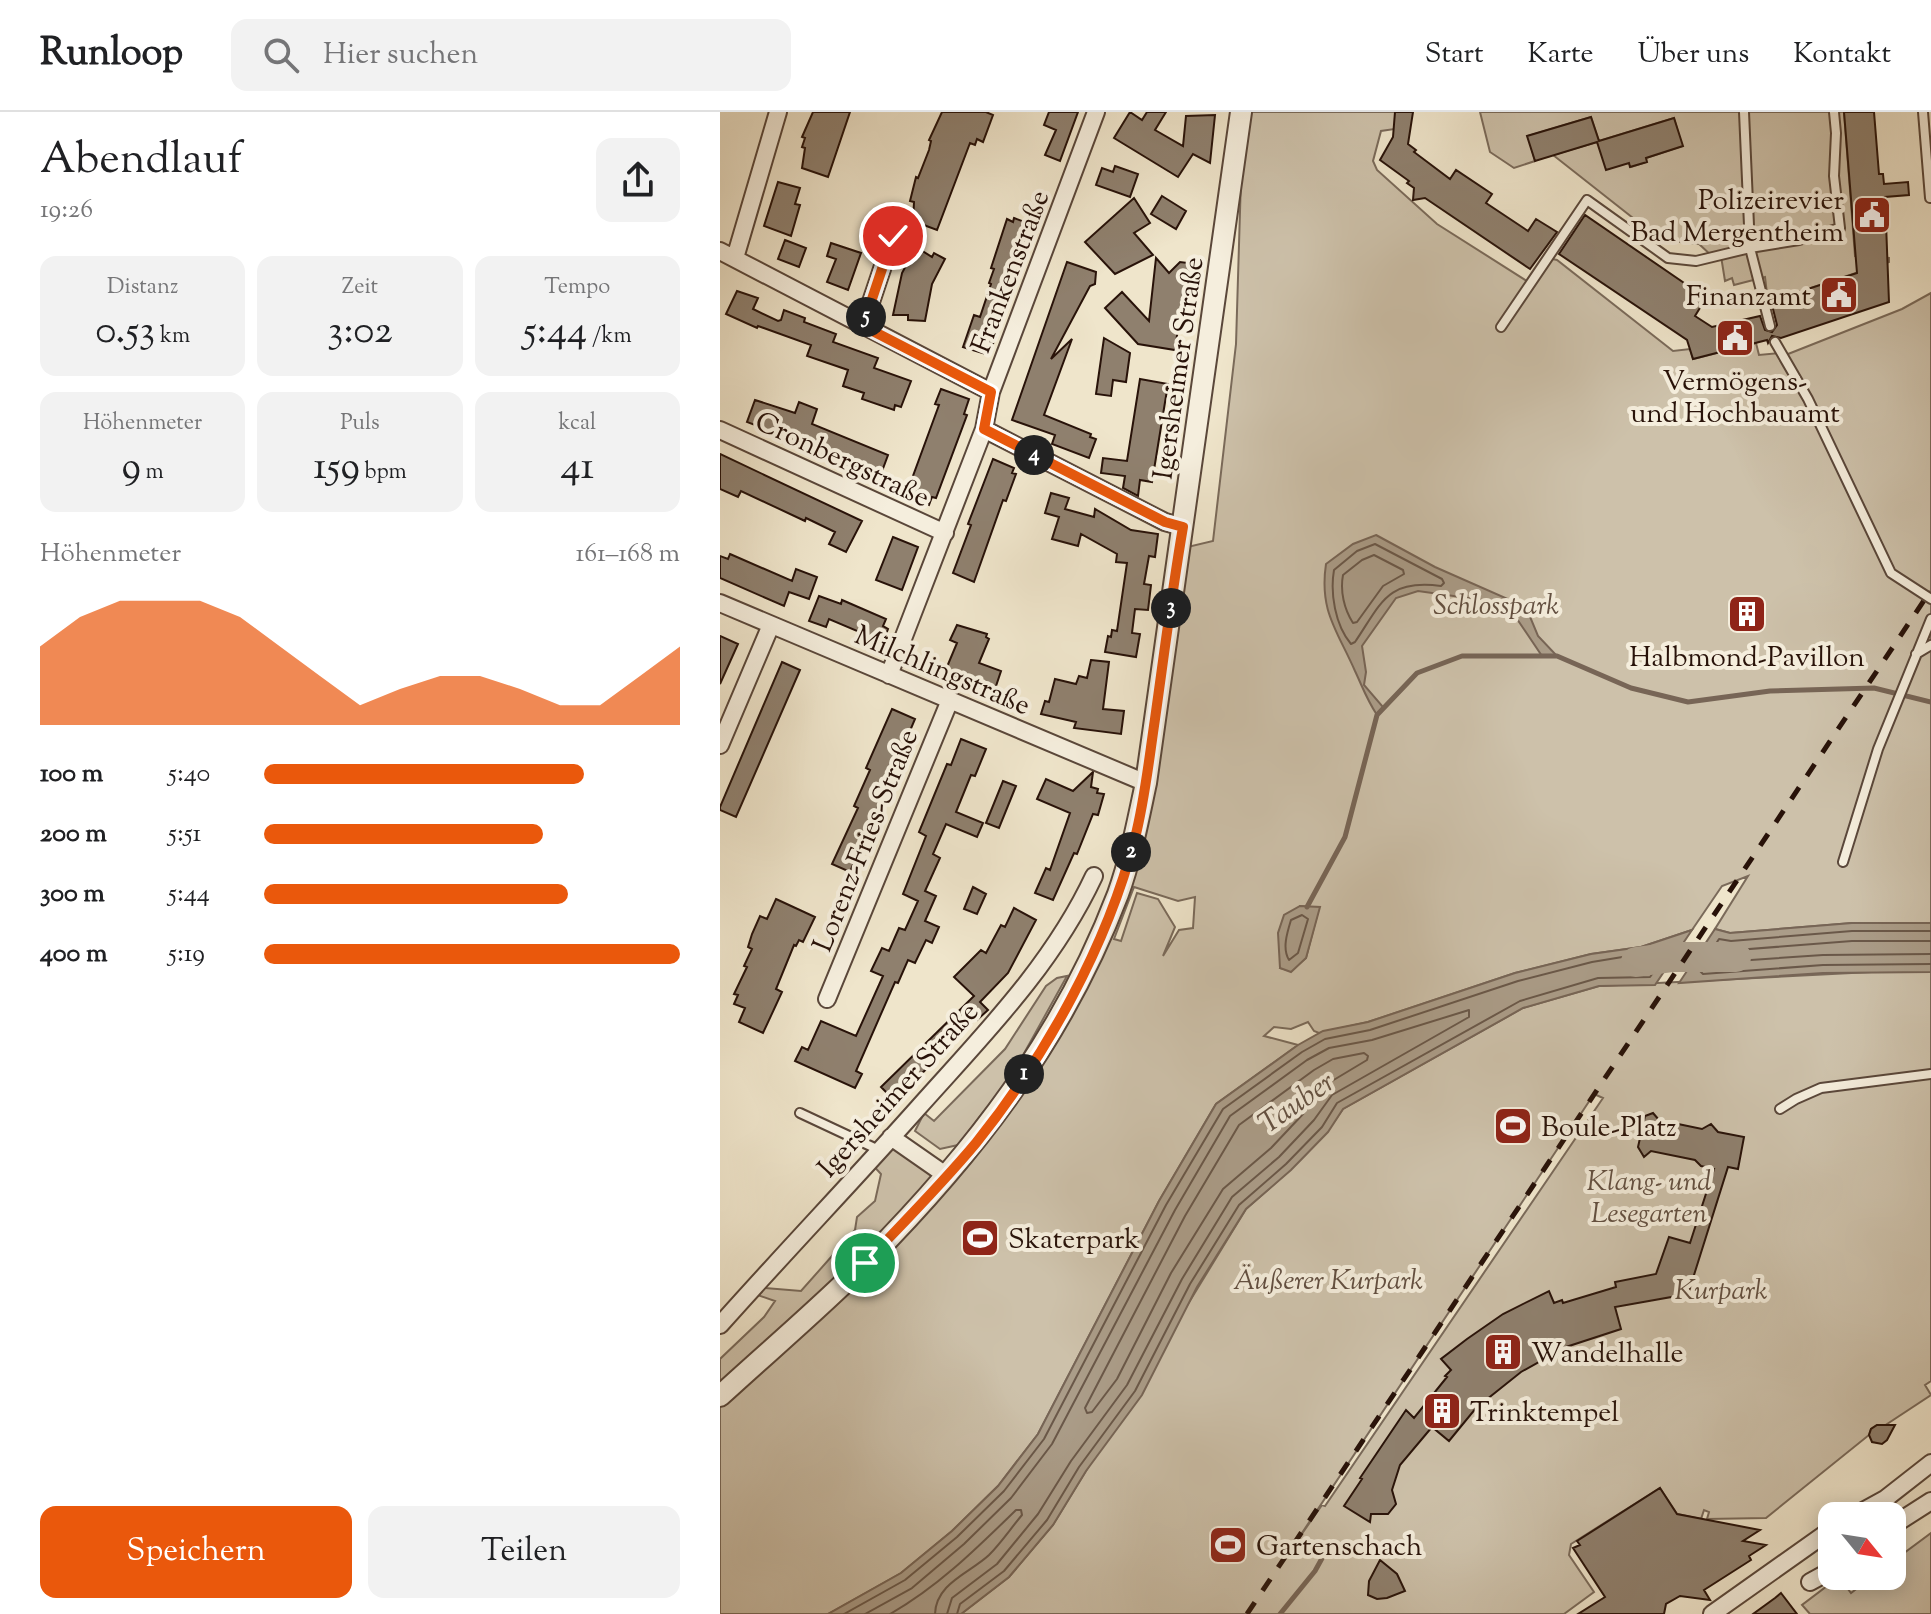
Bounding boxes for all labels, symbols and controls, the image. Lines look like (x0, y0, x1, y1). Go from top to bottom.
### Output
search box (231, 19, 791, 91)
text: Runloop (40, 28, 183, 82)
icon: search (259, 33, 303, 77)
text: Hier suchen (323, 34, 478, 77)
text: Start (1425, 35, 1484, 75)
text: Karte (1528, 35, 1594, 75)
text: Über uns (1638, 35, 1749, 75)
text: Kontakt (1793, 35, 1891, 75)
text: Abendlauf (40, 130, 243, 193)
button: share (596, 138, 680, 222)
place label: Polizeirevier Bad Mergentheim (1630, 182, 1844, 254)
street label: Frankenstraße (962, 185, 1061, 359)
text: 19:26 (40, 192, 93, 229)
public building icon: Polizeirevier Bad Mergentheim (1851, 194, 1893, 236)
pin (859, 202, 927, 270)
icon: check (871, 214, 915, 258)
street label: Igersheimer Straße (1145, 255, 1215, 482)
text: Distanz (107, 272, 178, 304)
text: Zeit (342, 272, 378, 304)
text: Tempo (544, 272, 610, 304)
public building icon: Finanzamt (1818, 274, 1860, 316)
place label: Finanzamt (1686, 278, 1811, 318)
pin: 5 (846, 297, 886, 337)
text: 5 (862, 301, 870, 333)
text: 0.53 (95, 304, 155, 361)
text: 3:02 (327, 304, 393, 361)
text: 5:44 (523, 304, 587, 361)
public building icon: Vermögens- und Hochbauamt (1714, 317, 1756, 359)
text: km (155, 321, 190, 353)
text: /km (587, 321, 632, 353)
place label: Vermögens- und Hochbauamt (1630, 363, 1840, 435)
street label: Cronbergstraße (748, 403, 936, 519)
text: Höhenmeter (83, 408, 202, 440)
text: Puls (340, 408, 380, 440)
text: kcal (558, 408, 596, 440)
pin: 4 (1014, 435, 1054, 475)
text: 4 (1028, 439, 1040, 471)
text: 9 (121, 440, 141, 497)
text: 159 (313, 440, 360, 497)
text: 41 (560, 440, 594, 497)
text: m (141, 457, 164, 489)
text: bpm (360, 457, 407, 489)
text: Höhenmeter (40, 536, 181, 573)
text: 161–168 m (575, 536, 680, 573)
park label: Schlosspark (1433, 587, 1559, 627)
pin: 3 (1151, 588, 1191, 628)
text: 3 (1167, 592, 1175, 624)
building icon: Halbmond-Pavillon (1726, 593, 1768, 635)
street label: Milchlingstraße (848, 617, 1036, 727)
place label: Halbmond-Pavillon (1629, 639, 1865, 679)
street label: Lorenz-Fries-Straße (804, 724, 930, 958)
text: 100 m (40, 756, 103, 793)
text: 5:40 (168, 756, 210, 793)
text: 200 m (40, 816, 107, 853)
text: 5:51 (168, 816, 201, 853)
pin: 2 (1111, 832, 1151, 872)
text: 2 (1126, 836, 1136, 868)
text: 300 m (40, 876, 105, 913)
text: 5:44 (168, 876, 210, 913)
text: 400 m (40, 936, 107, 973)
text: 5:19 (168, 936, 205, 973)
street label: Igersheimer Straße (809, 994, 989, 1188)
pin: 1 (1004, 1054, 1044, 1094)
text: 1 (1020, 1058, 1028, 1090)
water label: Tauber (1250, 1062, 1345, 1146)
sports icon: Boule-Platz (1492, 1105, 1534, 1147)
place label: Boule-Platz (1541, 1109, 1677, 1149)
park label: Klang- und Lesegarten (1587, 1163, 1712, 1235)
sports icon: Skaterpark (959, 1217, 1001, 1259)
place label: Skaterpark (1008, 1221, 1140, 1261)
pin (831, 1229, 899, 1297)
icon: arrive (843, 1241, 887, 1285)
park label: Äußerer Kurpark (1233, 1262, 1423, 1302)
park label: Kurpark (1675, 1272, 1768, 1312)
building icon: Wandelhalle (1482, 1331, 1524, 1373)
place label: Wandelhalle (1531, 1335, 1684, 1375)
building icon: Trinktempel (1421, 1390, 1463, 1432)
place label: Trinktempel (1470, 1394, 1619, 1434)
north arrow (1818, 1502, 1906, 1590)
map controls (1818, 1502, 1906, 1590)
button: Speichern (40, 1506, 352, 1598)
button: Teilen (368, 1506, 680, 1598)
sports icon: Gartenschach (1207, 1524, 1249, 1566)
place label: Gartenschach (1256, 1528, 1423, 1568)

